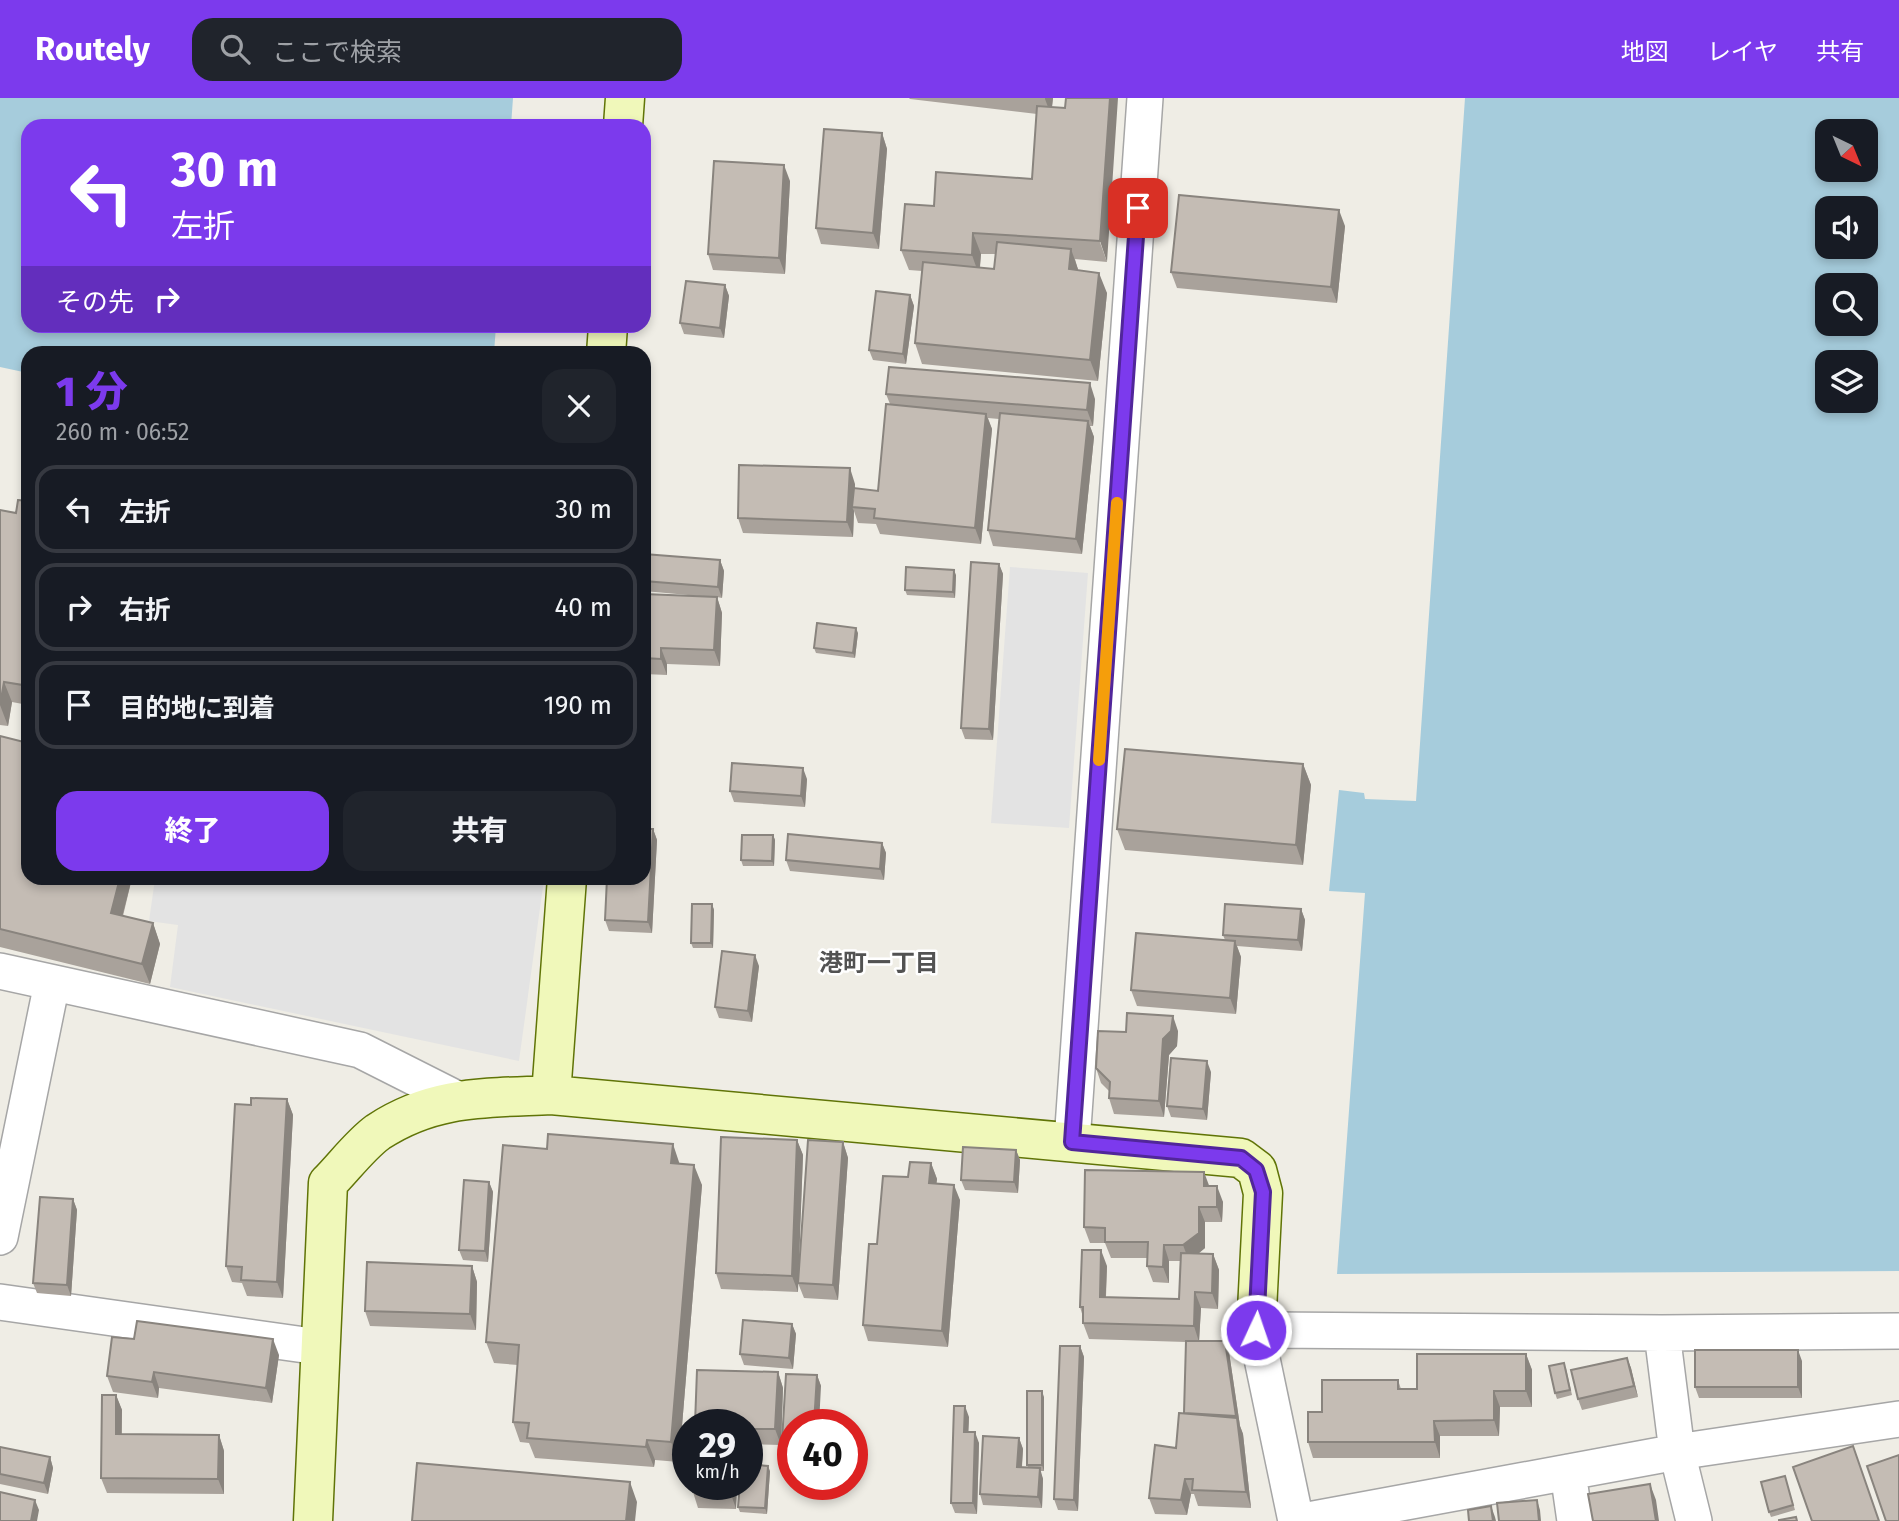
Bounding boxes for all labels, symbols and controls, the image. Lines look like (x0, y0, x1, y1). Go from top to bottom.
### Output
search box (192, 18, 682, 81)
text: Routely (35, 29, 150, 69)
icon: search (216, 30, 254, 68)
text: ここで検索 (272, 37, 402, 68)
text: 地図 (1621, 38, 1669, 66)
text: レイヤ (1707, 38, 1778, 66)
text: 共有 (1816, 38, 1864, 66)
north arrow (1815, 119, 1878, 182)
map controls (1815, 119, 1878, 413)
text: 30 m (171, 140, 278, 199)
icon: left (56, 147, 147, 238)
pin (1108, 178, 1168, 238)
icon: arrive (1119, 189, 1157, 227)
button: sound (1815, 196, 1878, 259)
text: 左折 (171, 207, 235, 245)
button: search (1815, 273, 1878, 336)
icon: right (148, 280, 186, 318)
text: その先 (56, 287, 134, 318)
button: layers (1815, 350, 1878, 413)
text: 1 分 (56, 367, 127, 417)
button: close (542, 369, 616, 443)
text: 260 m · 06:52 (56, 418, 189, 446)
icon: left (60, 490, 98, 528)
text: 30 m (555, 494, 612, 525)
text: 左折 (119, 497, 171, 528)
icon: right (60, 588, 98, 626)
text: 40 m (554, 592, 612, 623)
text: 右折 (119, 595, 171, 626)
icon: arrive (60, 686, 98, 724)
text: 190 m (543, 690, 612, 721)
text: 目的地に到着 (119, 693, 275, 724)
button: 終了 (56, 791, 329, 871)
button: 共有 (343, 791, 616, 871)
district label: 港町一丁目 (819, 949, 939, 977)
position arrow (1219, 1293, 1293, 1367)
speed limit sign: 40 (777, 1409, 868, 1500)
text: 29 (699, 1424, 736, 1466)
text: km/h (695, 1461, 740, 1483)

